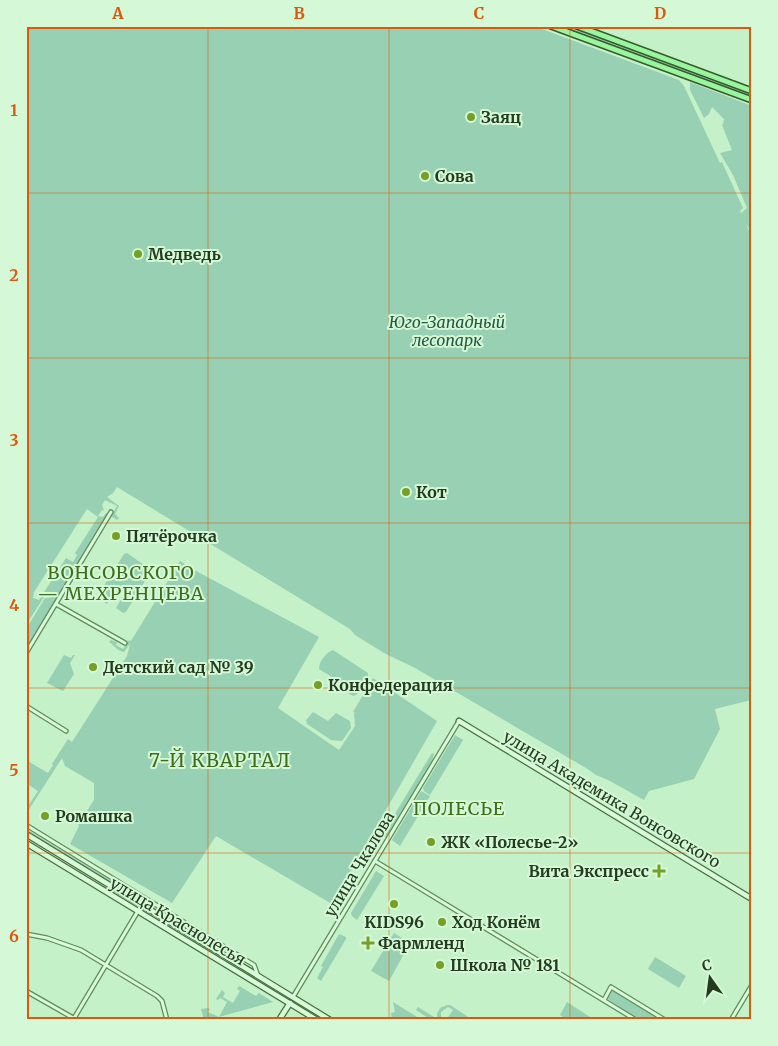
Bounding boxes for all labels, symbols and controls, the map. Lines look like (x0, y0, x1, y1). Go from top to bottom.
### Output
text: A (111, 3, 124, 23)
text: B (293, 3, 305, 23)
text: C (474, 3, 484, 23)
text: D (654, 3, 666, 23)
text: 1 (10, 100, 18, 120)
place label: Заяц (481, 107, 521, 127)
marker: Заяц (465, 111, 477, 123)
place label: Сова (435, 166, 474, 186)
marker: Сова (419, 170, 431, 182)
place label: Медведь (148, 244, 221, 264)
marker: Медведь (132, 248, 144, 260)
text: 2 (9, 265, 19, 285)
park label: Юго-Западный лесопарк (389, 312, 505, 350)
text: 3 (9, 430, 19, 450)
place label: Кот (416, 482, 447, 502)
marker: Кот (400, 486, 412, 498)
place label: Пятёрочка (126, 526, 217, 546)
marker: Пятёрочка (110, 530, 122, 542)
district label: ВОНСОВСКОГО — МЕХРЕНЦЕВА (38, 561, 204, 605)
text: 4 (9, 595, 19, 615)
place label: Детский сад № 39 (103, 657, 254, 677)
marker: Детский сад № 39 (87, 661, 99, 673)
place label: Конфедерация (328, 675, 453, 695)
marker: Конфедерация (312, 679, 324, 691)
street label: улица Академика Вонсовского (500, 726, 724, 872)
district label: 7-Й КВАРТАЛ (149, 748, 291, 772)
text: 5 (9, 760, 19, 780)
district label: ПОЛЕСЬЕ (413, 797, 505, 820)
place label: Ромашка (55, 806, 133, 826)
street label: улица Чкалова (320, 807, 399, 921)
marker: Ромашка (39, 810, 51, 822)
place label: ЖК «Полесье-2» (441, 832, 578, 852)
marker: ЖК «Полесье-2» (425, 836, 437, 848)
place label: Вита Экспресс (529, 861, 649, 881)
marker: Вита Экспресс (653, 865, 665, 877)
street label: улица Краснолесья (106, 873, 250, 969)
marker: KIDS96 (388, 898, 400, 910)
place label: KIDS96 (364, 912, 424, 932)
place label: Ход Конём (452, 912, 541, 932)
marker: Ход Конём (436, 916, 448, 928)
text: 6 (9, 926, 19, 946)
place label: Фармленд (378, 933, 465, 953)
marker: Фармленд (362, 937, 374, 949)
north arrow (686, 954, 736, 1004)
place label: Школа № 181 (450, 955, 560, 975)
text: С (700, 956, 714, 975)
marker: Школа № 181 (434, 959, 446, 971)

